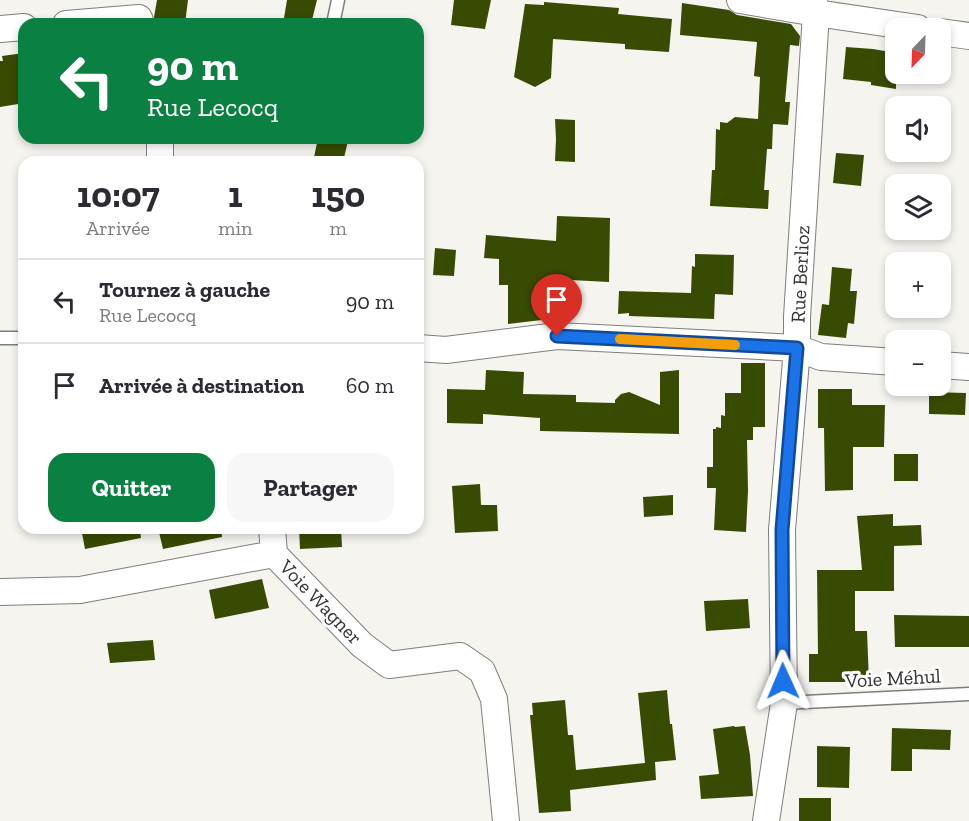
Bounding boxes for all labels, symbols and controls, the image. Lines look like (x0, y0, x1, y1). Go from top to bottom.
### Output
north arrow (885, 18, 951, 84)
map controls (885, 18, 951, 396)
text: 90 m (147, 40, 238, 91)
icon: left (48, 42, 126, 120)
text: Rue Lecocq (147, 91, 278, 123)
button: sound (885, 96, 951, 162)
text: 10:07 (77, 173, 159, 216)
text: 1 (228, 173, 243, 216)
text: 150 (311, 173, 365, 216)
button: layers (885, 174, 951, 240)
text: Arrivée (86, 216, 150, 240)
text: min (218, 216, 253, 240)
text: m (330, 216, 347, 240)
street label: Rue Berlioz (785, 225, 815, 323)
button: + (885, 252, 951, 318)
pin (531, 274, 582, 336)
text: Tournez à gauche (99, 276, 270, 303)
icon: arrive (540, 283, 573, 316)
icon: left (48, 285, 81, 318)
text: 90 m (346, 288, 394, 315)
text: Rue Lecocq (99, 303, 196, 327)
button: − (885, 330, 951, 396)
icon: arrive (48, 369, 81, 402)
text: Arrivée à destination (99, 372, 304, 399)
text: 60 m (346, 372, 394, 399)
button: Quitter (48, 453, 215, 522)
button: Partager (227, 453, 394, 522)
street label: Voie Wagner (274, 554, 367, 649)
position arrow (751, 649, 815, 713)
street label: Voie Méhul (844, 664, 941, 693)

